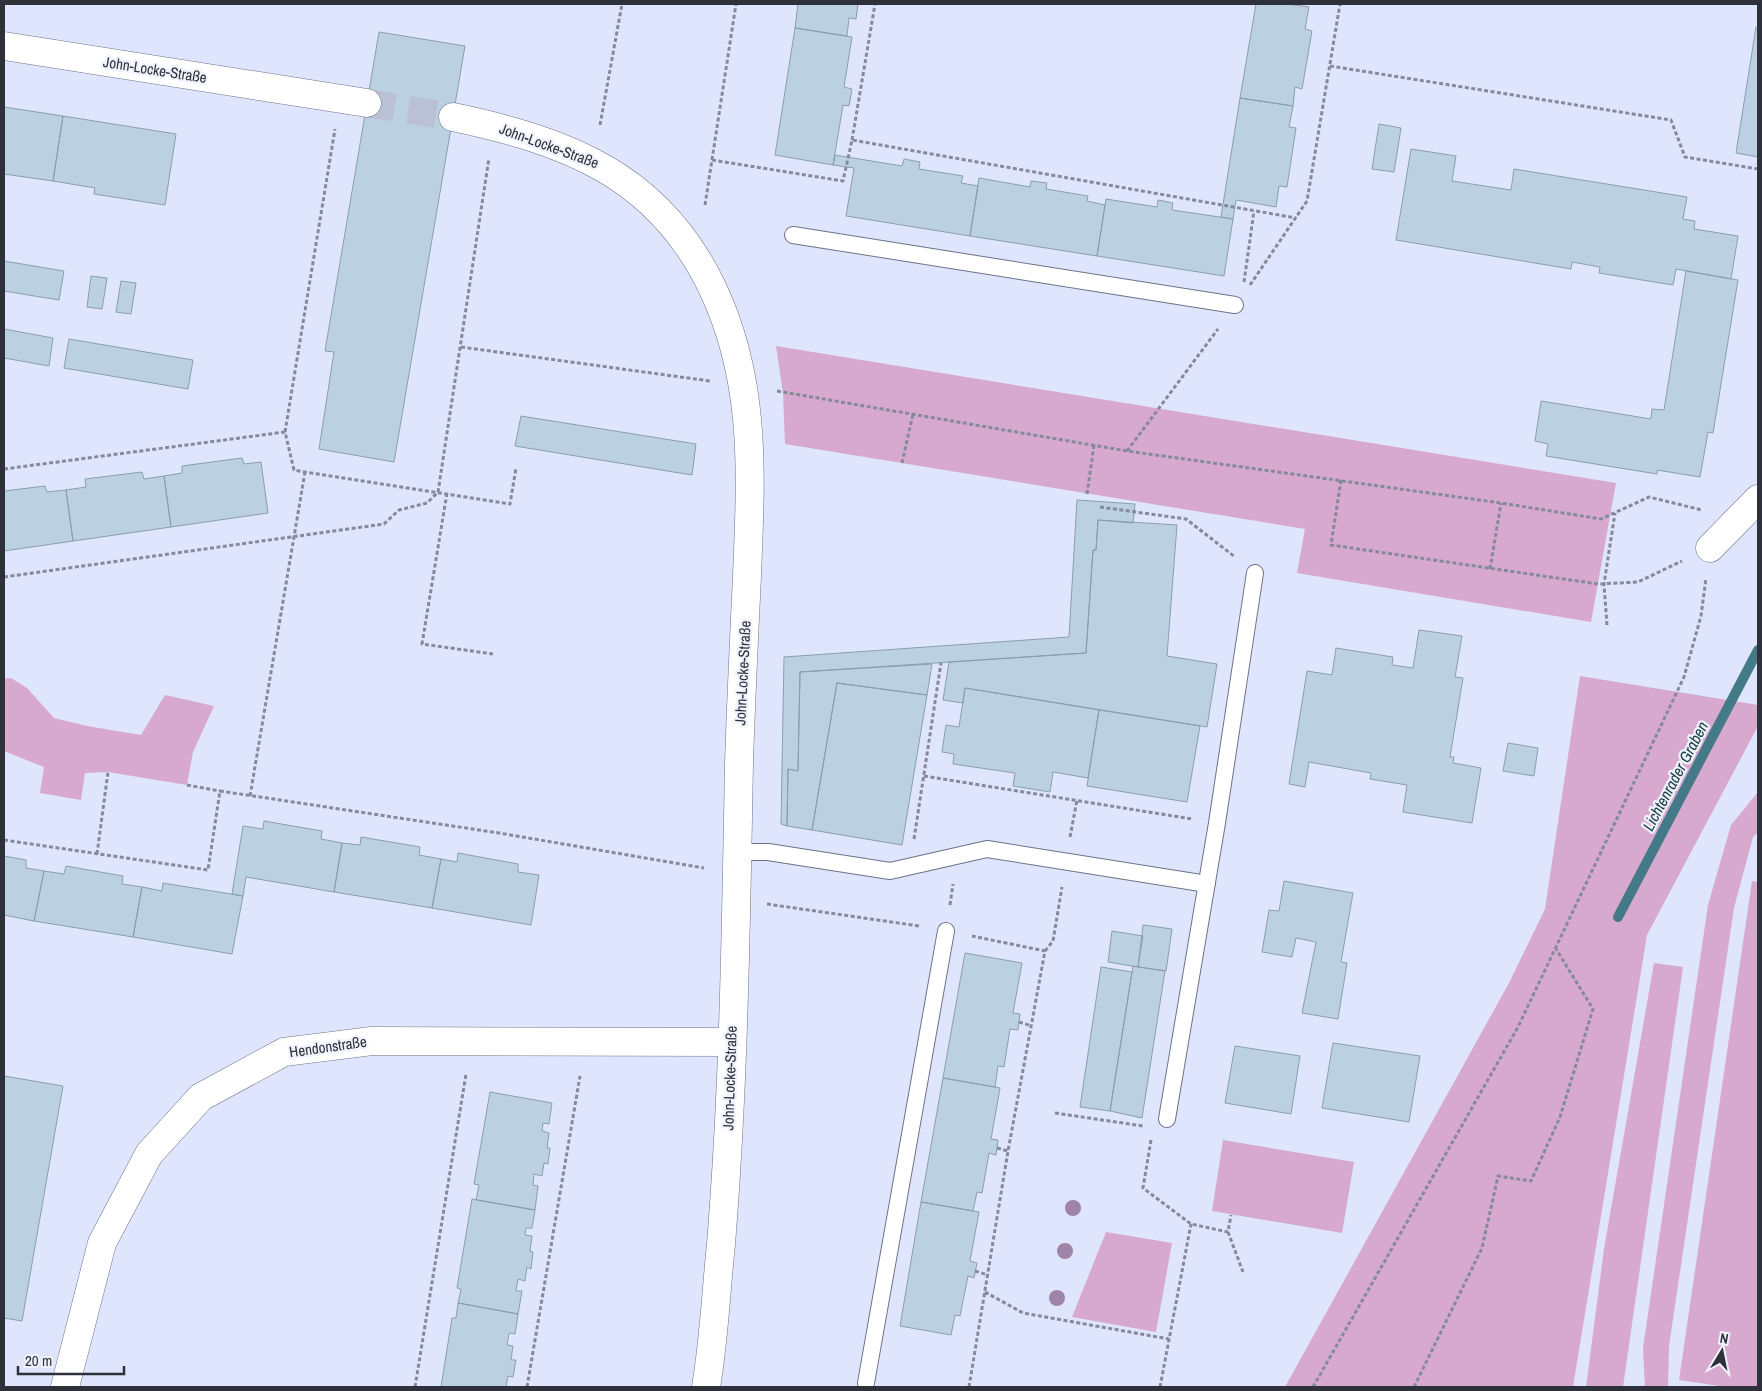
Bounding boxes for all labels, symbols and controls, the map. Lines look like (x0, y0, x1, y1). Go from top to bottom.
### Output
street label: John-Locke-Straße (102, 51, 209, 88)
street label: John-Locke-Straße (496, 118, 602, 173)
street label: John-Locke-Straße (729, 620, 756, 726)
water label: Lichtenrader Graben (1637, 717, 1713, 835)
street label: John-Locke-Straße (717, 1025, 742, 1131)
street label: Hendonstraße (288, 1031, 368, 1062)
north arrow (1697, 1326, 1747, 1376)
text: N (1719, 1329, 1730, 1348)
scale bar (18, 1344, 124, 1376)
text: 20 m (25, 1350, 52, 1371)

